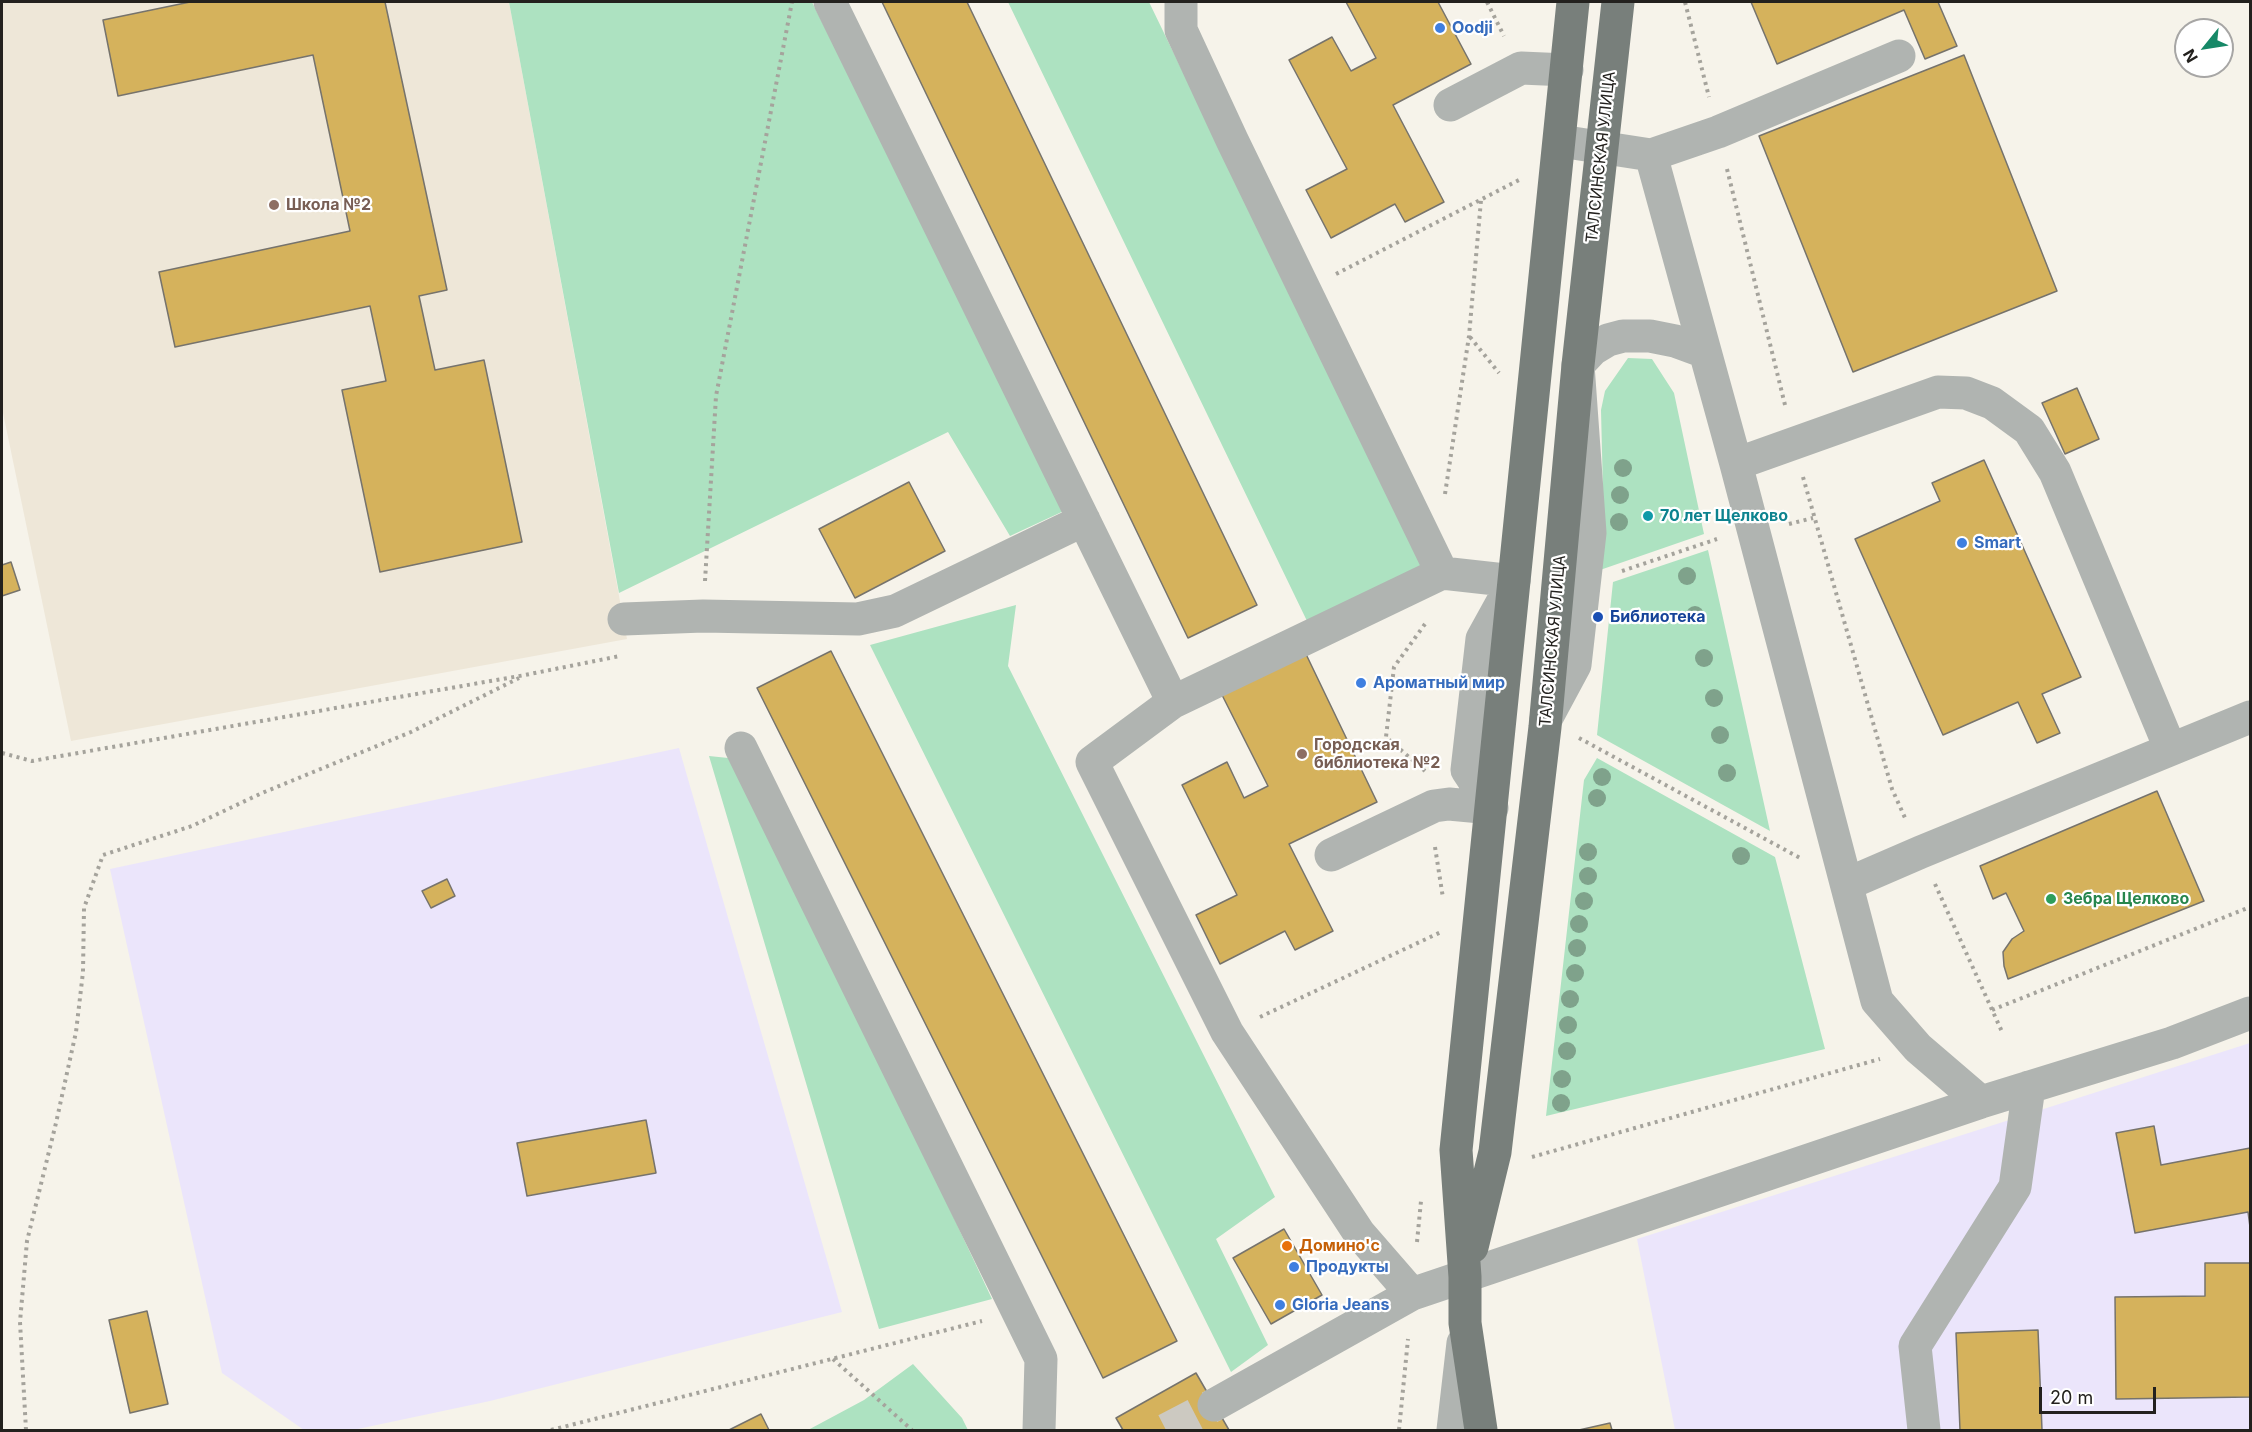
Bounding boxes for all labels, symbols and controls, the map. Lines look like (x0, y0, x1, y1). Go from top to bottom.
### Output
place label: Oodji (1452, 18, 1493, 38)
north arrow (2174, 18, 2234, 78)
marker: Oodji (1433, 21, 1447, 35)
text: N (2178, 46, 2202, 66)
street label: ТАЛСИНСКАЯ УЛИЦА (1582, 70, 1620, 244)
place label: Школа №2 (286, 195, 371, 215)
marker: Школа №2 (267, 198, 281, 212)
place label: 70 лет Щелково (1660, 506, 1788, 526)
marker: 70 лет Щелково (1641, 509, 1655, 523)
place label: Smart (1974, 533, 2021, 553)
marker: Smart (1955, 536, 1969, 550)
street label: ТАЛСИНСКАЯ УЛИЦА (1536, 554, 1570, 728)
place label: Библиотека (1610, 607, 1705, 627)
marker: Библиотека (1591, 610, 1605, 624)
place label: Ароматный мир (1373, 673, 1505, 693)
marker: Ароматный мир (1354, 676, 1368, 690)
place label: Городская библиотека №2 (1314, 735, 1440, 773)
marker: Городская библиотека №2 (1295, 747, 1309, 761)
place label: Зебра Щелково (2063, 889, 2189, 909)
marker: Зебра Щелково (2044, 892, 2058, 906)
place label: Домино'c (1299, 1236, 1380, 1256)
marker: Домино'c (1280, 1239, 1294, 1253)
place label: Продукты (1306, 1257, 1389, 1277)
marker: Продукты (1287, 1260, 1301, 1274)
place label: Gloria Jeans (1292, 1295, 1389, 1315)
marker: Gloria Jeans (1273, 1298, 1287, 1312)
scale bar (2042, 1375, 2159, 1413)
text: 20 m (2050, 1387, 2093, 1408)

